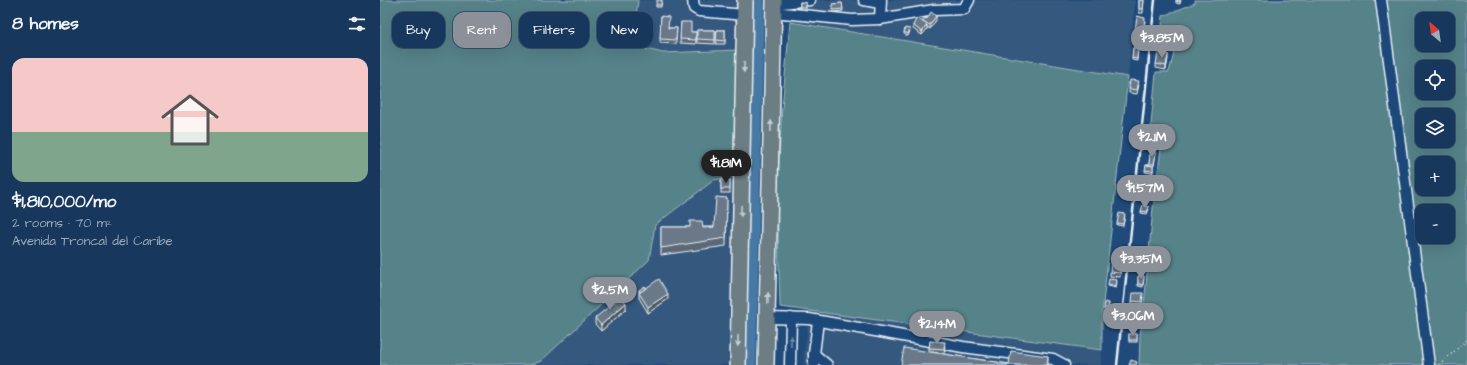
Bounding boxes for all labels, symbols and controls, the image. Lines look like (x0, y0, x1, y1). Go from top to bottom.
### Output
text: 8 homes (12, 12, 79, 36)
chip: Buy (392, 12, 445, 48)
chip: Rent (453, 12, 511, 48)
chip: Filters (519, 12, 589, 48)
chip: New (597, 12, 653, 48)
north arrow (1415, 12, 1455, 52)
map controls (1415, 12, 1455, 244)
icon: filters (346, 13, 368, 35)
pin: $3.85M (1129, 25, 1195, 59)
text: $3.85M (1140, 29, 1184, 47)
button: locate (1415, 60, 1455, 100)
one-way arrow (741, 61, 747, 74)
icon: home (154, 84, 226, 156)
button: layers (1415, 108, 1455, 148)
one-way arrow (768, 119, 774, 132)
pin: $2.1M (1124, 124, 1180, 158)
text: $2.1M (1138, 128, 1166, 146)
pin: $1.81M (693, 150, 759, 184)
text: $1.81M (710, 154, 742, 172)
button: + (1415, 156, 1455, 196)
pin: $1.57M (1112, 175, 1178, 209)
text: $1.57M (1126, 179, 1164, 197)
text: $1,810,000/mo (12, 190, 116, 214)
button: − (1415, 204, 1455, 244)
one-way arrow (738, 205, 744, 218)
text: 2 rooms · 70 m² (12, 214, 112, 232)
text: Avenida Troncal del Caribe (12, 232, 172, 250)
pin: $3.35M (1108, 246, 1174, 280)
text: $3.35M (1120, 250, 1162, 268)
pin: $2.5M (582, 277, 638, 311)
text: $2.5M (592, 281, 628, 299)
one-way arrow (765, 291, 771, 304)
pin: $3.06M (1100, 303, 1166, 337)
text: $3.06M (1112, 307, 1154, 325)
pin: $2.14M (904, 311, 970, 345)
text: $2.14M (918, 315, 956, 333)
one-way arrow (735, 335, 741, 348)
one-way arrow (787, 335, 794, 347)

